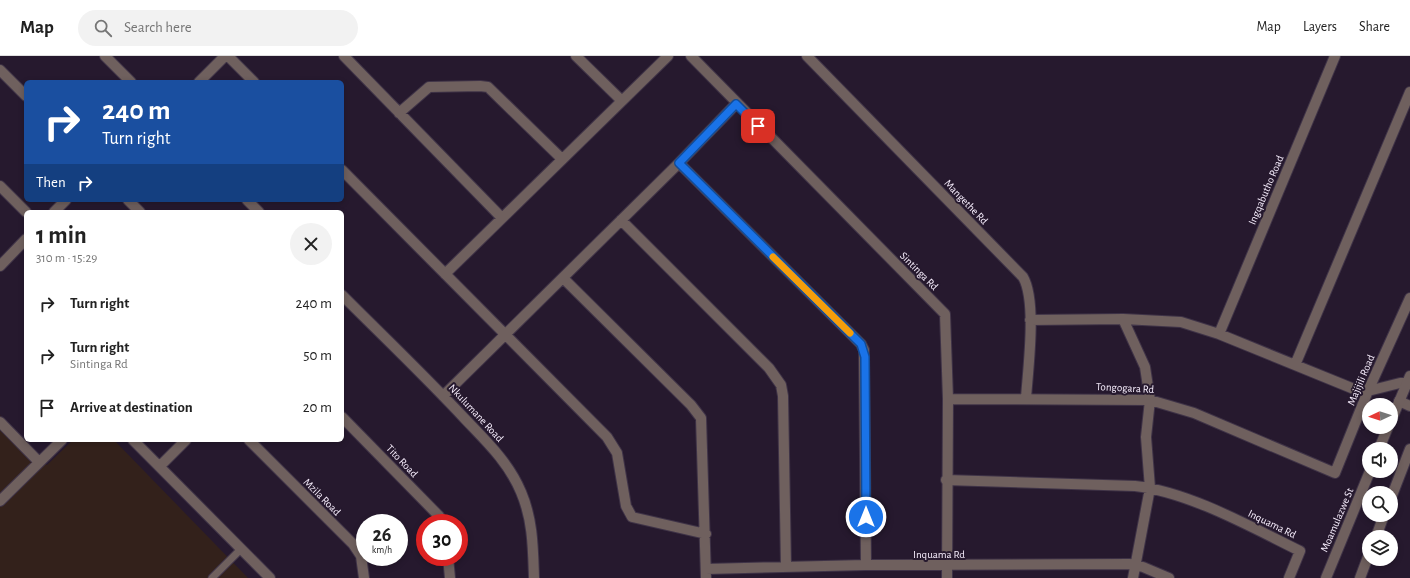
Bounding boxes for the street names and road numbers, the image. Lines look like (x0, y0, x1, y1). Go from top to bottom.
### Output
street label: Ingqabutho Road (1246, 153, 1286, 226)
street label: Mangethe Rd (942, 178, 990, 227)
street label: Sintinga Rd (898, 250, 940, 292)
street label: Majijili Road (1345, 353, 1377, 407)
street label: Tongogara Rd (1096, 381, 1155, 395)
street label: Nkulumane Road (447, 382, 506, 444)
street label: Tito Road (384, 443, 420, 480)
street label: Mzila Road (301, 476, 343, 518)
street label: Moamulazwe St (1319, 486, 1356, 554)
street label: Inquama Rd (1246, 508, 1298, 540)
street label: Inquama Rd (913, 549, 965, 560)

